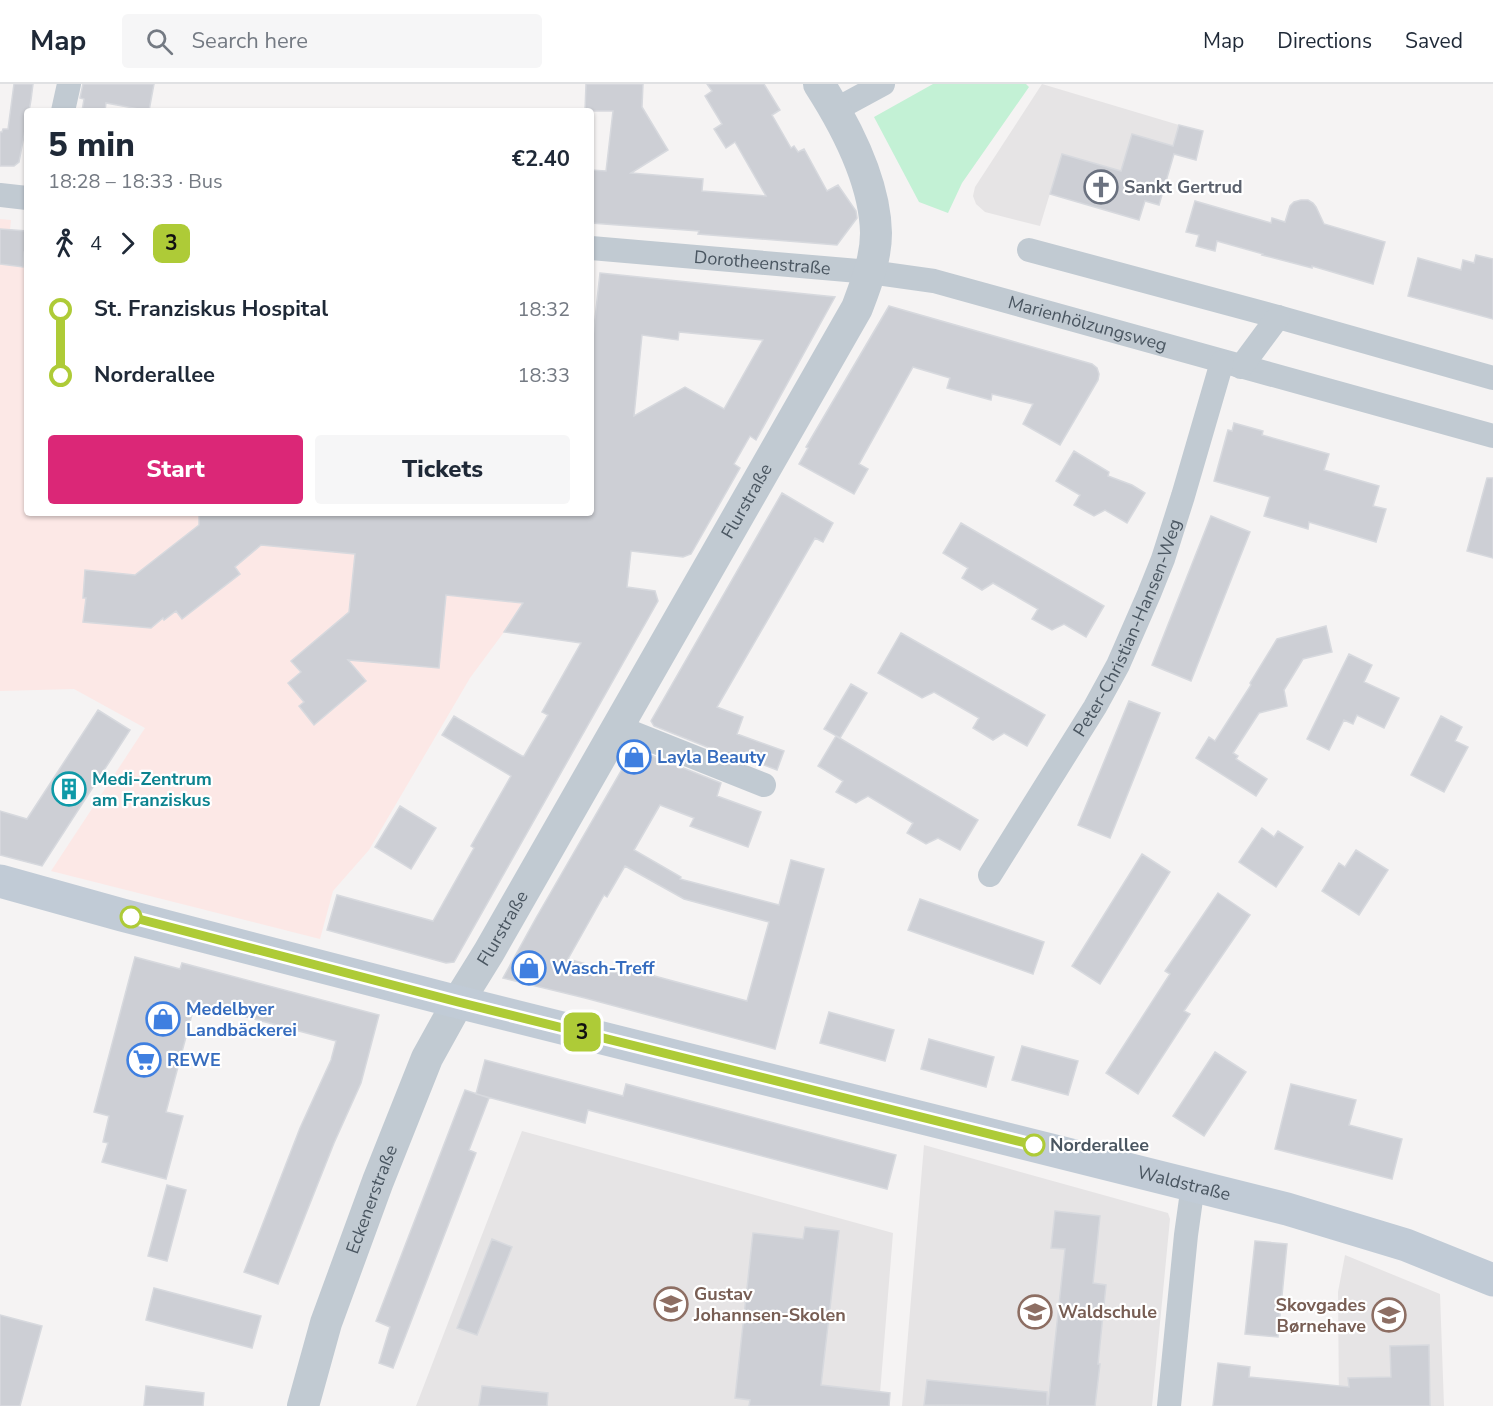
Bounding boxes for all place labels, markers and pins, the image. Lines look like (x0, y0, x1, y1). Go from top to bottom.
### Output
church icon: Sankt Gertrud (1083, 169, 1119, 205)
place label: Sankt Gertrud (1124, 175, 1243, 199)
shop icon: Layla Beauty (616, 739, 652, 775)
place label: Layla Beauty (657, 745, 766, 769)
place label: Medi-Zentrum am Franziskus (92, 767, 212, 812)
building icon: Medi-Zentrum am Franziskus (51, 771, 87, 807)
unlabelled marker (120, 906, 142, 928)
shop icon: Wasch-Treff (511, 950, 547, 986)
place label: Wasch-Treff (552, 956, 655, 980)
place label: Medelbyer Landbäckerei (186, 997, 297, 1042)
shop icon: Medelbyer Landbäckerei (145, 1001, 181, 1037)
supermarket icon: REWE (126, 1042, 162, 1078)
place label: REWE (167, 1048, 221, 1072)
place label: Norderallee (1050, 1133, 1149, 1157)
marker: Norderallee (1023, 1134, 1045, 1156)
place label: Gustav Johannsen-Skolen (693, 1282, 846, 1327)
school or university icon: Gustav Johannsen-Skolen (653, 1286, 689, 1322)
place label: Skovgades Børnehave (1276, 1293, 1366, 1338)
school or university icon: Waldschule (1017, 1294, 1053, 1330)
school or university icon: Skovgades Børnehave (1371, 1297, 1407, 1333)
place label: Waldschule (1058, 1300, 1157, 1324)

